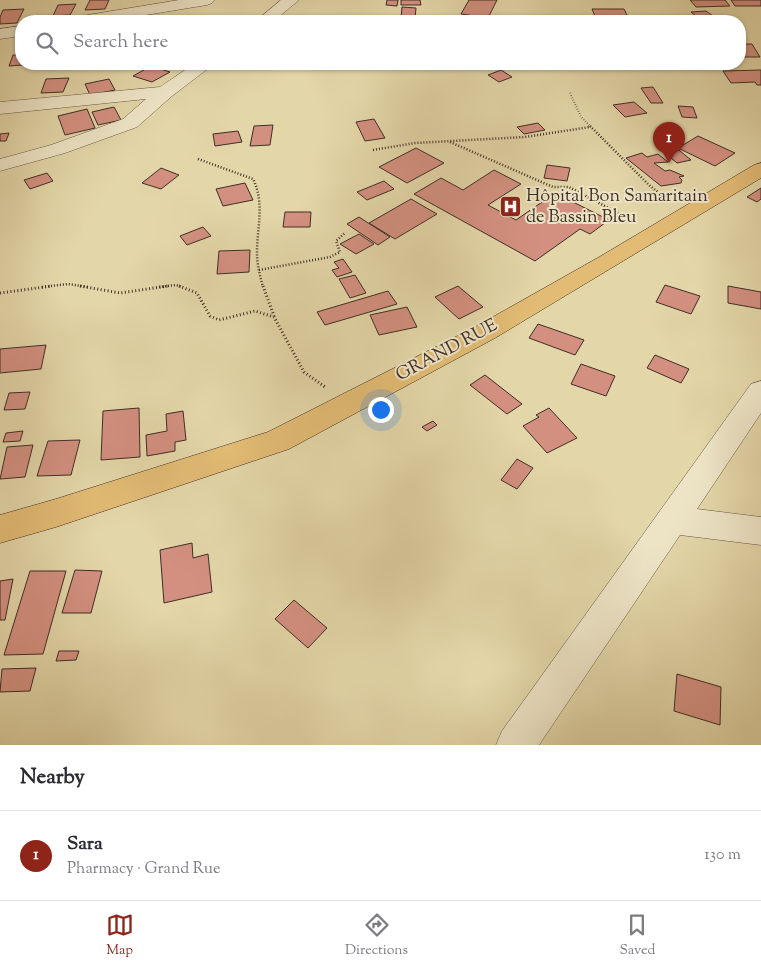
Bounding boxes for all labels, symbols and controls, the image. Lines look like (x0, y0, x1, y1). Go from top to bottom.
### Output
search box (15, 15, 746, 70)
icon: search (33, 29, 61, 57)
text: Search here (73, 29, 168, 56)
pin: 1 (653, 122, 685, 163)
place label: Hôpital Bon Samaritain de Bassin Bleu (526, 184, 708, 231)
hospital icon: Hôpital Bon Samaritain de Bassin Bleu (498, 195, 522, 219)
street label: GRAND RUE (391, 313, 503, 389)
your location (368, 397, 394, 423)
text: Nearby (20, 763, 85, 793)
text: Sara (67, 831, 103, 858)
text: 1 (33, 844, 39, 867)
text: 130 m (704, 844, 741, 867)
text: Pharmacy · Grand Rue (67, 858, 220, 881)
tab: Map (106, 911, 134, 961)
tab: Directions (345, 911, 408, 961)
tab: Saved (619, 911, 655, 961)

